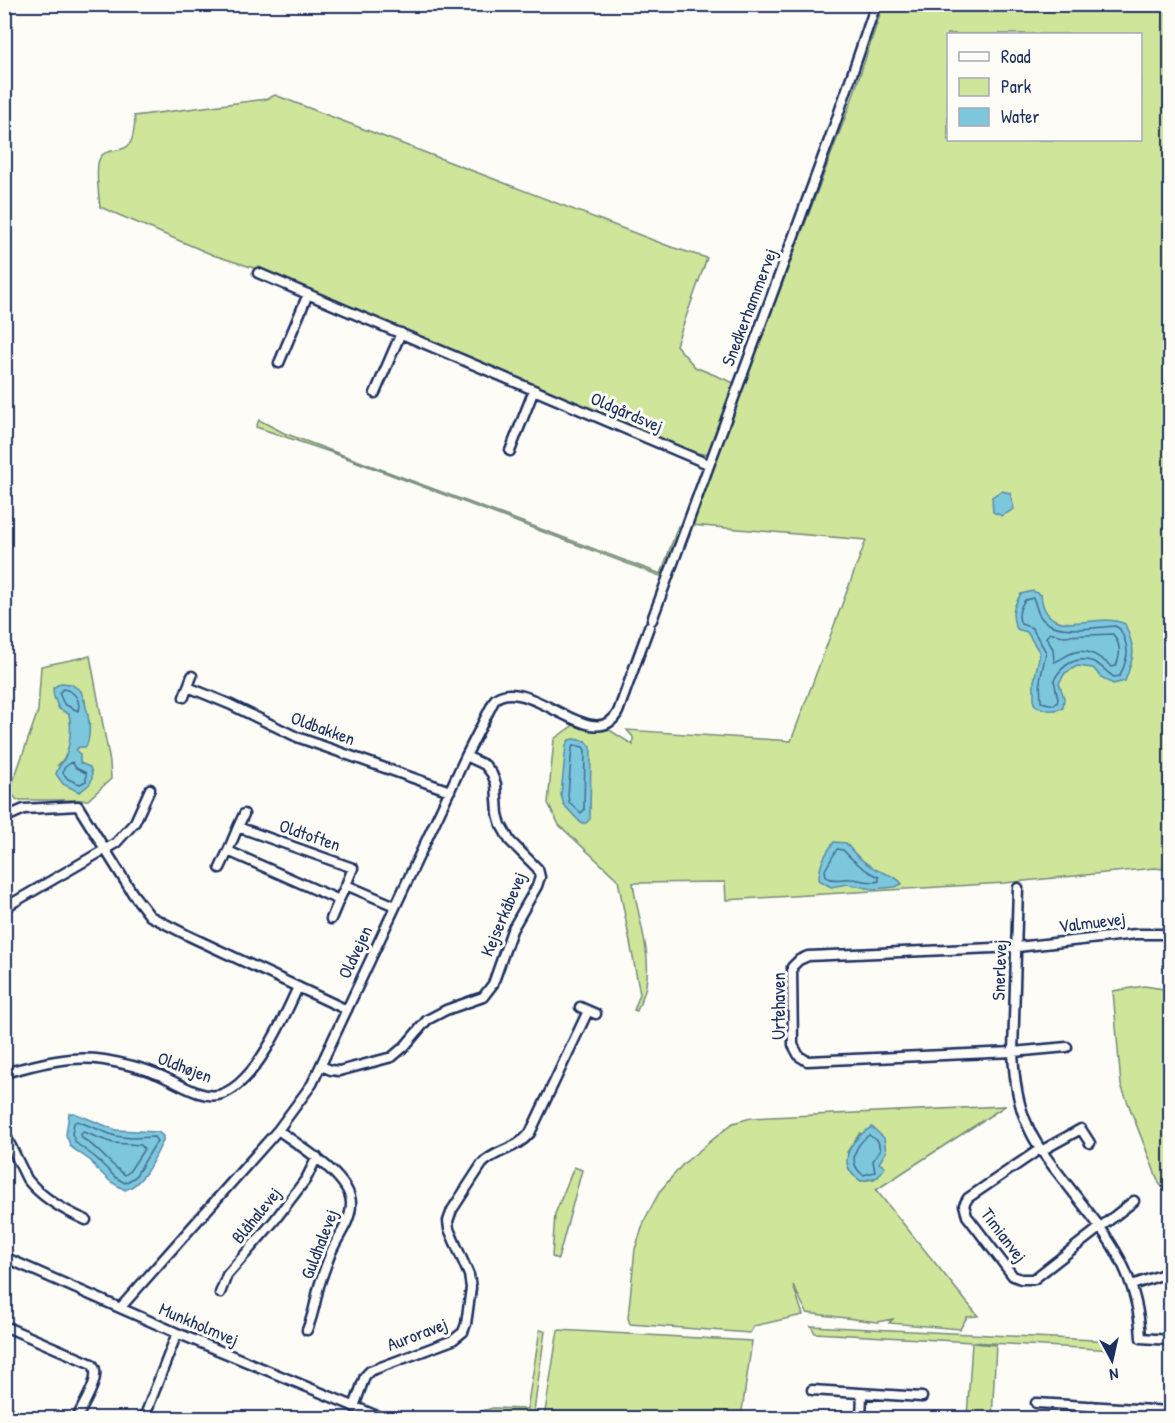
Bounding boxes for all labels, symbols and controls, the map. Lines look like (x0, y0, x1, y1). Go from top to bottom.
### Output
legend (947, 33, 1142, 141)
text: Road (1001, 44, 1031, 69)
text: Park (1001, 74, 1032, 99)
text: Water (1001, 104, 1039, 129)
street label: Snedkerhammervej (715, 245, 783, 369)
street label: Oldgårdsvej (587, 386, 667, 438)
street label: Oldbakken (287, 705, 359, 751)
street label: Oldtoften (276, 813, 344, 857)
street label: Kejserkåbevej (474, 868, 532, 960)
street label: Valmuevej (1057, 906, 1127, 938)
street label: Oldvejen (332, 921, 378, 983)
street label: Snerlevej (985, 939, 1013, 1001)
street label: Urtehaven (766, 972, 791, 1040)
street label: Oldhøjen (154, 1045, 216, 1089)
street label: Blåhalevej (225, 1181, 287, 1249)
street label: Timianvej (975, 1203, 1033, 1267)
street label: Guldhalevej (294, 1206, 344, 1282)
street label: Munkholmvej (155, 1296, 243, 1352)
street label: Auroravej (383, 1311, 451, 1357)
north arrow (1082, 1330, 1142, 1390)
text: N (1108, 1363, 1120, 1386)

